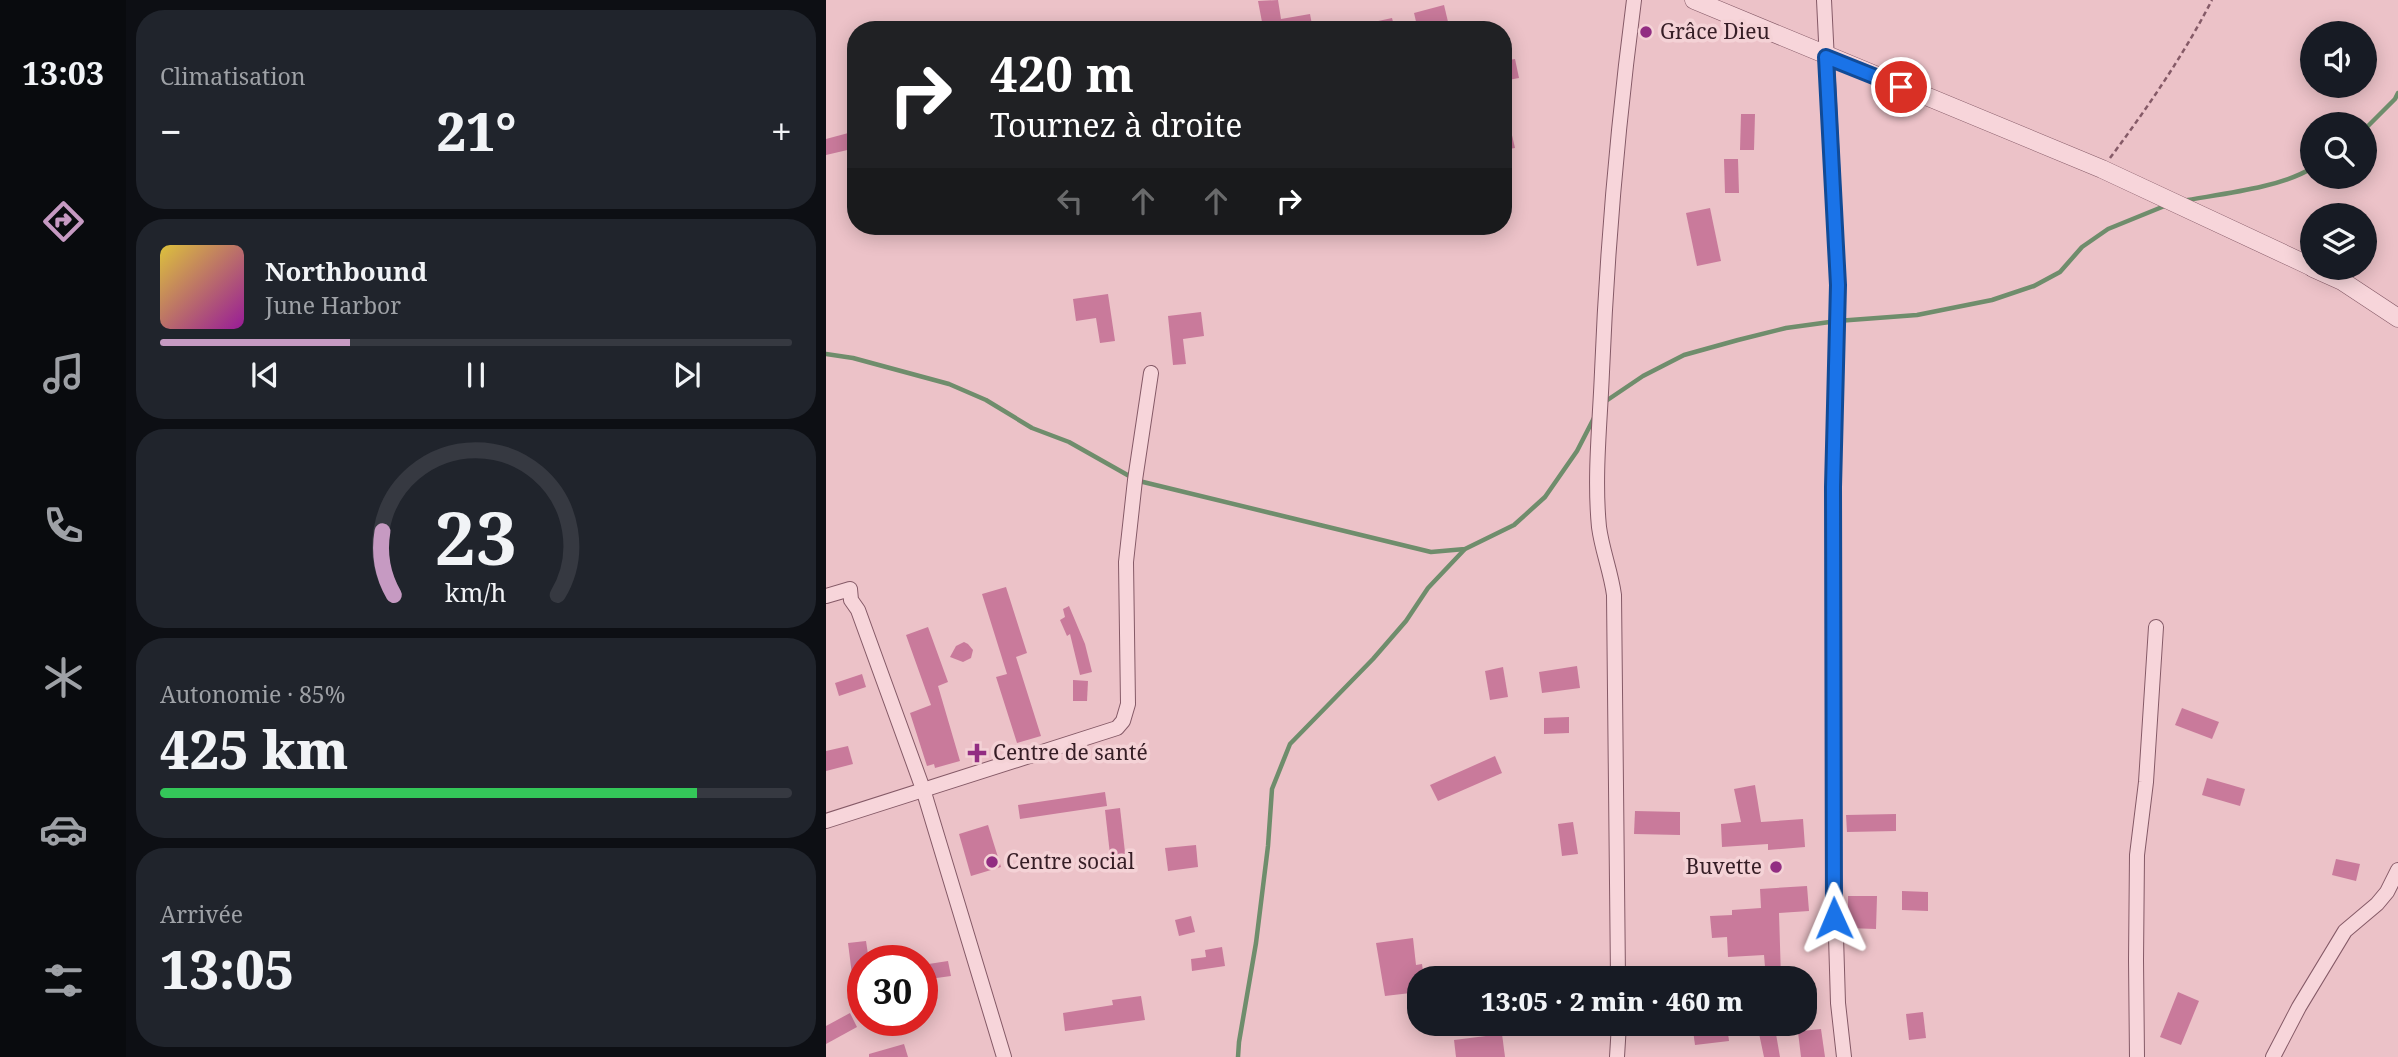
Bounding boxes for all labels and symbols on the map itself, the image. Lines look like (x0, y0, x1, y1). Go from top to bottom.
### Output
place label: Grâce Dieu (1660, 17, 1770, 45)
marker: Grâce Dieu (1638, 24, 1654, 40)
pin (1871, 57, 1931, 117)
place label: Centre de santé (993, 738, 1148, 766)
marker: Centre de santé (967, 743, 987, 763)
place label: Centre social (1006, 847, 1135, 875)
place label: Buvette (1686, 852, 1762, 880)
marker: Centre social (984, 854, 1000, 870)
marker: Buvette (1768, 859, 1784, 875)
position arrow (1797, 881, 1871, 955)
speed limit sign: 30 (847, 945, 938, 1036)

